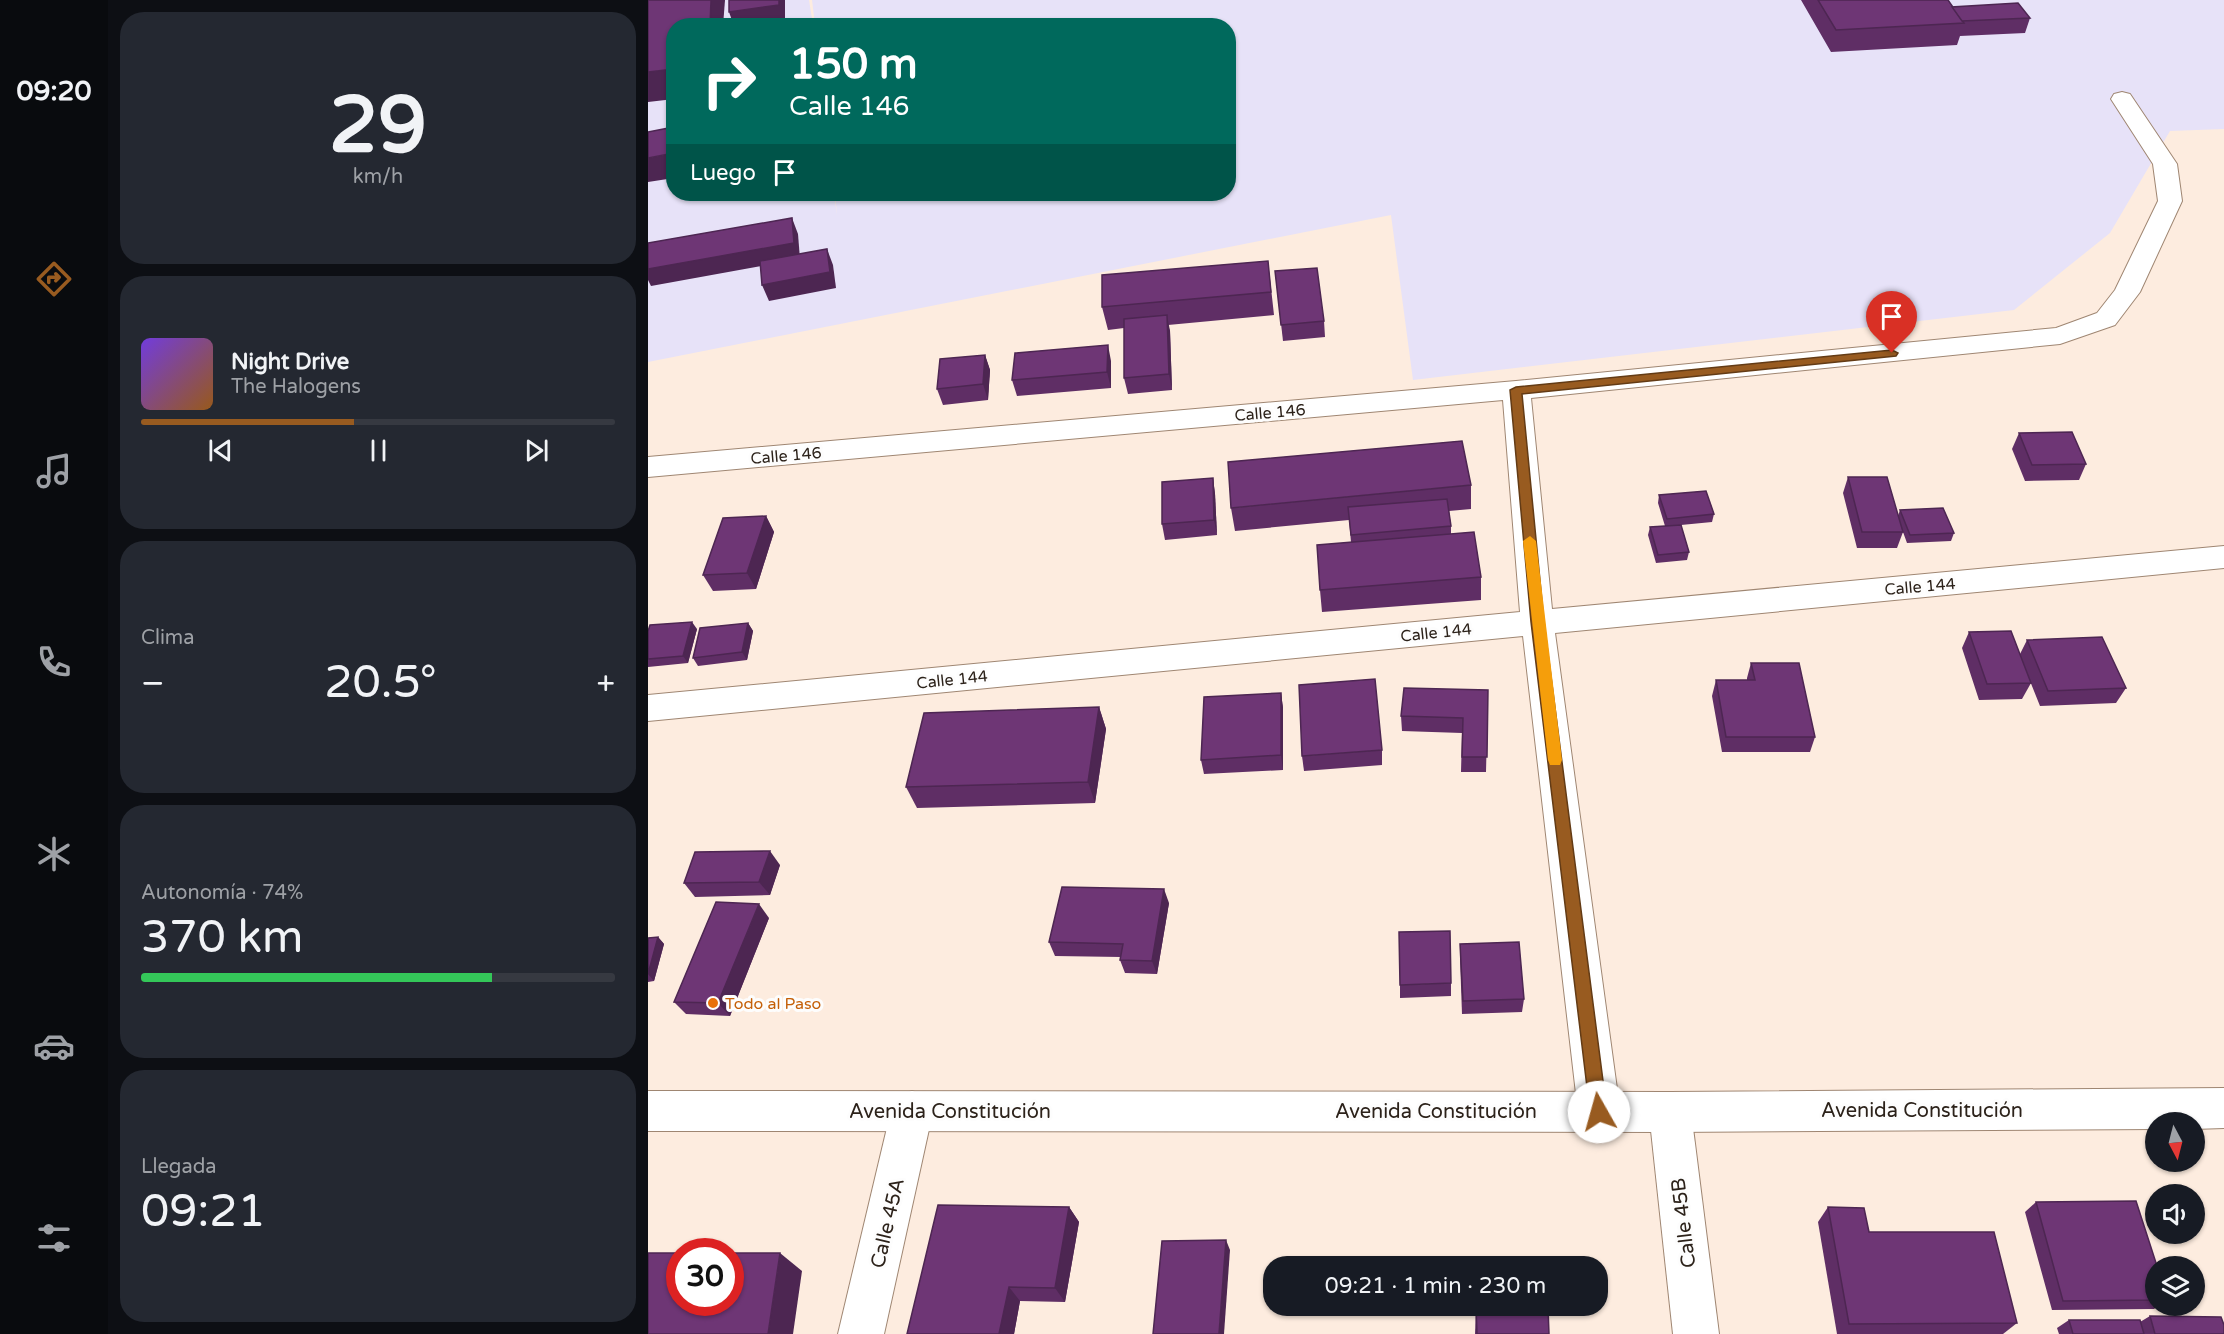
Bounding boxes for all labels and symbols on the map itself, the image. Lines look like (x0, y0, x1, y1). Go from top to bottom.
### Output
pin (1866, 291, 1917, 353)
street label: Calle 146 (1234, 400, 1307, 426)
street label: Calle 146 (750, 443, 823, 469)
street label: Calle 144 (1884, 574, 1957, 600)
street label: Calle 144 (1400, 619, 1473, 647)
street label: Calle 144 (916, 666, 989, 694)
place label: Todo al Paso (725, 994, 821, 1014)
marker: Todo al Paso (706, 996, 720, 1010)
position arrow (1567, 1080, 1631, 1144)
street label: Avenida Constitución (1821, 1099, 2023, 1123)
street label: Avenida Constitución (849, 1100, 1051, 1124)
street label: Avenida Constitución (1335, 1100, 1537, 1124)
north arrow (2145, 1112, 2205, 1172)
street label: Calle 45A (866, 1176, 910, 1271)
street label: Calle 45B (1667, 1176, 1701, 1269)
speed limit sign: 30 (666, 1238, 744, 1316)

